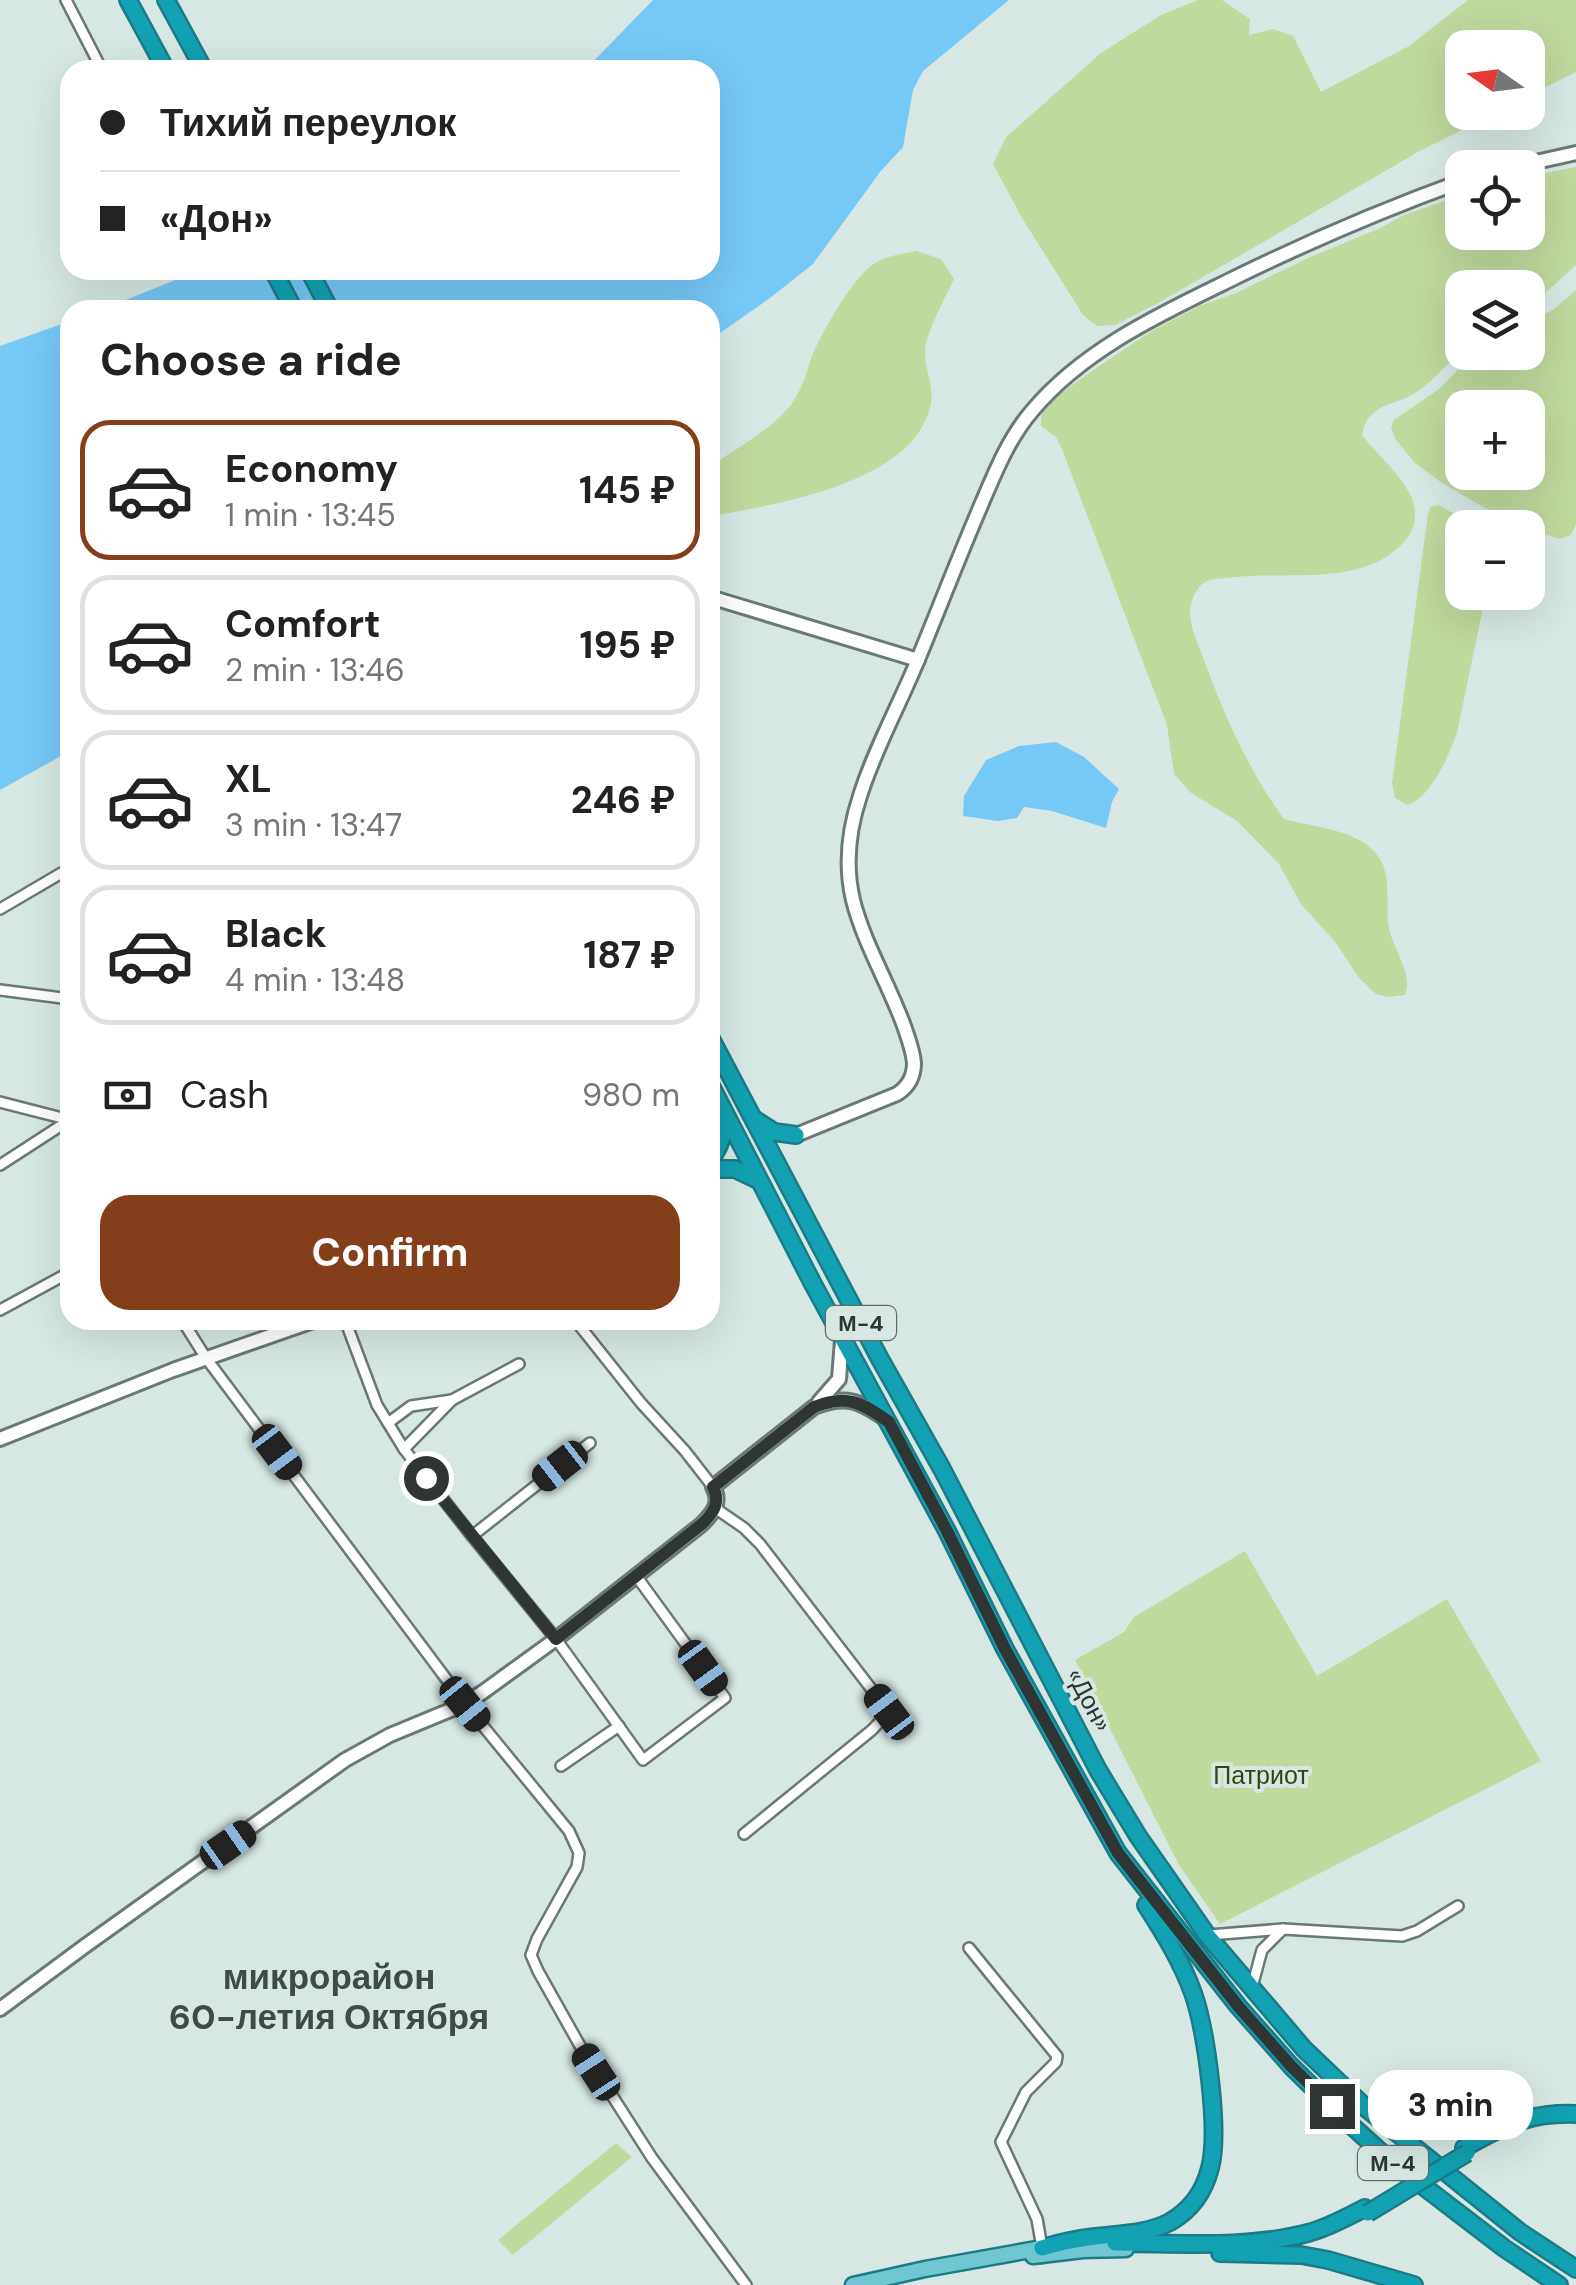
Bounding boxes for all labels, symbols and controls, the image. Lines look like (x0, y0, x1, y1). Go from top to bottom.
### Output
north arrow (1445, 30, 1545, 130)
map controls (1445, 30, 1545, 610)
text: Тихий переулок (160, 98, 456, 148)
button: locate (1445, 150, 1545, 250)
text: «Дон» (160, 194, 273, 244)
button: layers (1445, 270, 1545, 370)
text: Choose a ride (100, 330, 402, 389)
button: + (1445, 390, 1545, 490)
text: Economy (225, 444, 398, 494)
icon: car (105, 445, 195, 535)
text: 145 ₽ (579, 465, 675, 515)
text: 1 min · 13:45 (225, 494, 396, 536)
button: − (1445, 510, 1545, 610)
text: Comfort (225, 599, 381, 649)
icon: car (105, 600, 195, 690)
text: 195 ₽ (580, 620, 675, 670)
text: 2 min · 13:46 (225, 649, 405, 691)
text: XL (225, 754, 272, 804)
icon: car (105, 755, 195, 845)
text: 246 ₽ (571, 775, 675, 825)
text: 3 min · 13:47 (225, 804, 402, 846)
text: Black (225, 909, 327, 959)
icon: car (105, 910, 195, 1000)
text: 187 ₽ (583, 930, 675, 980)
text: 4 min · 13:48 (225, 959, 405, 1001)
icon: cash (100, 1068, 155, 1123)
text: Cash (180, 1070, 269, 1120)
text: 980 m (582, 1074, 680, 1116)
button: Confirm (100, 1195, 680, 1310)
road number: М-4 (826, 1306, 896, 1340)
car (247, 1419, 307, 1485)
car (527, 1436, 593, 1496)
route start (404, 1456, 449, 1501)
car (673, 1635, 733, 1701)
street label: «Дон» (1059, 1662, 1119, 1738)
car (434, 1671, 496, 1737)
car (859, 1679, 919, 1745)
park label: Патриот (1213, 1759, 1309, 1792)
car (195, 1816, 261, 1874)
district label: микрорайон 60-летия Октября (169, 1954, 489, 2040)
car (567, 2039, 625, 2105)
callout: 3 min (1367, 2071, 1532, 2141)
route end (1310, 2084, 1355, 2129)
text: 3 min (1408, 2084, 1493, 2126)
road number: М-4 (1358, 2146, 1428, 2180)

